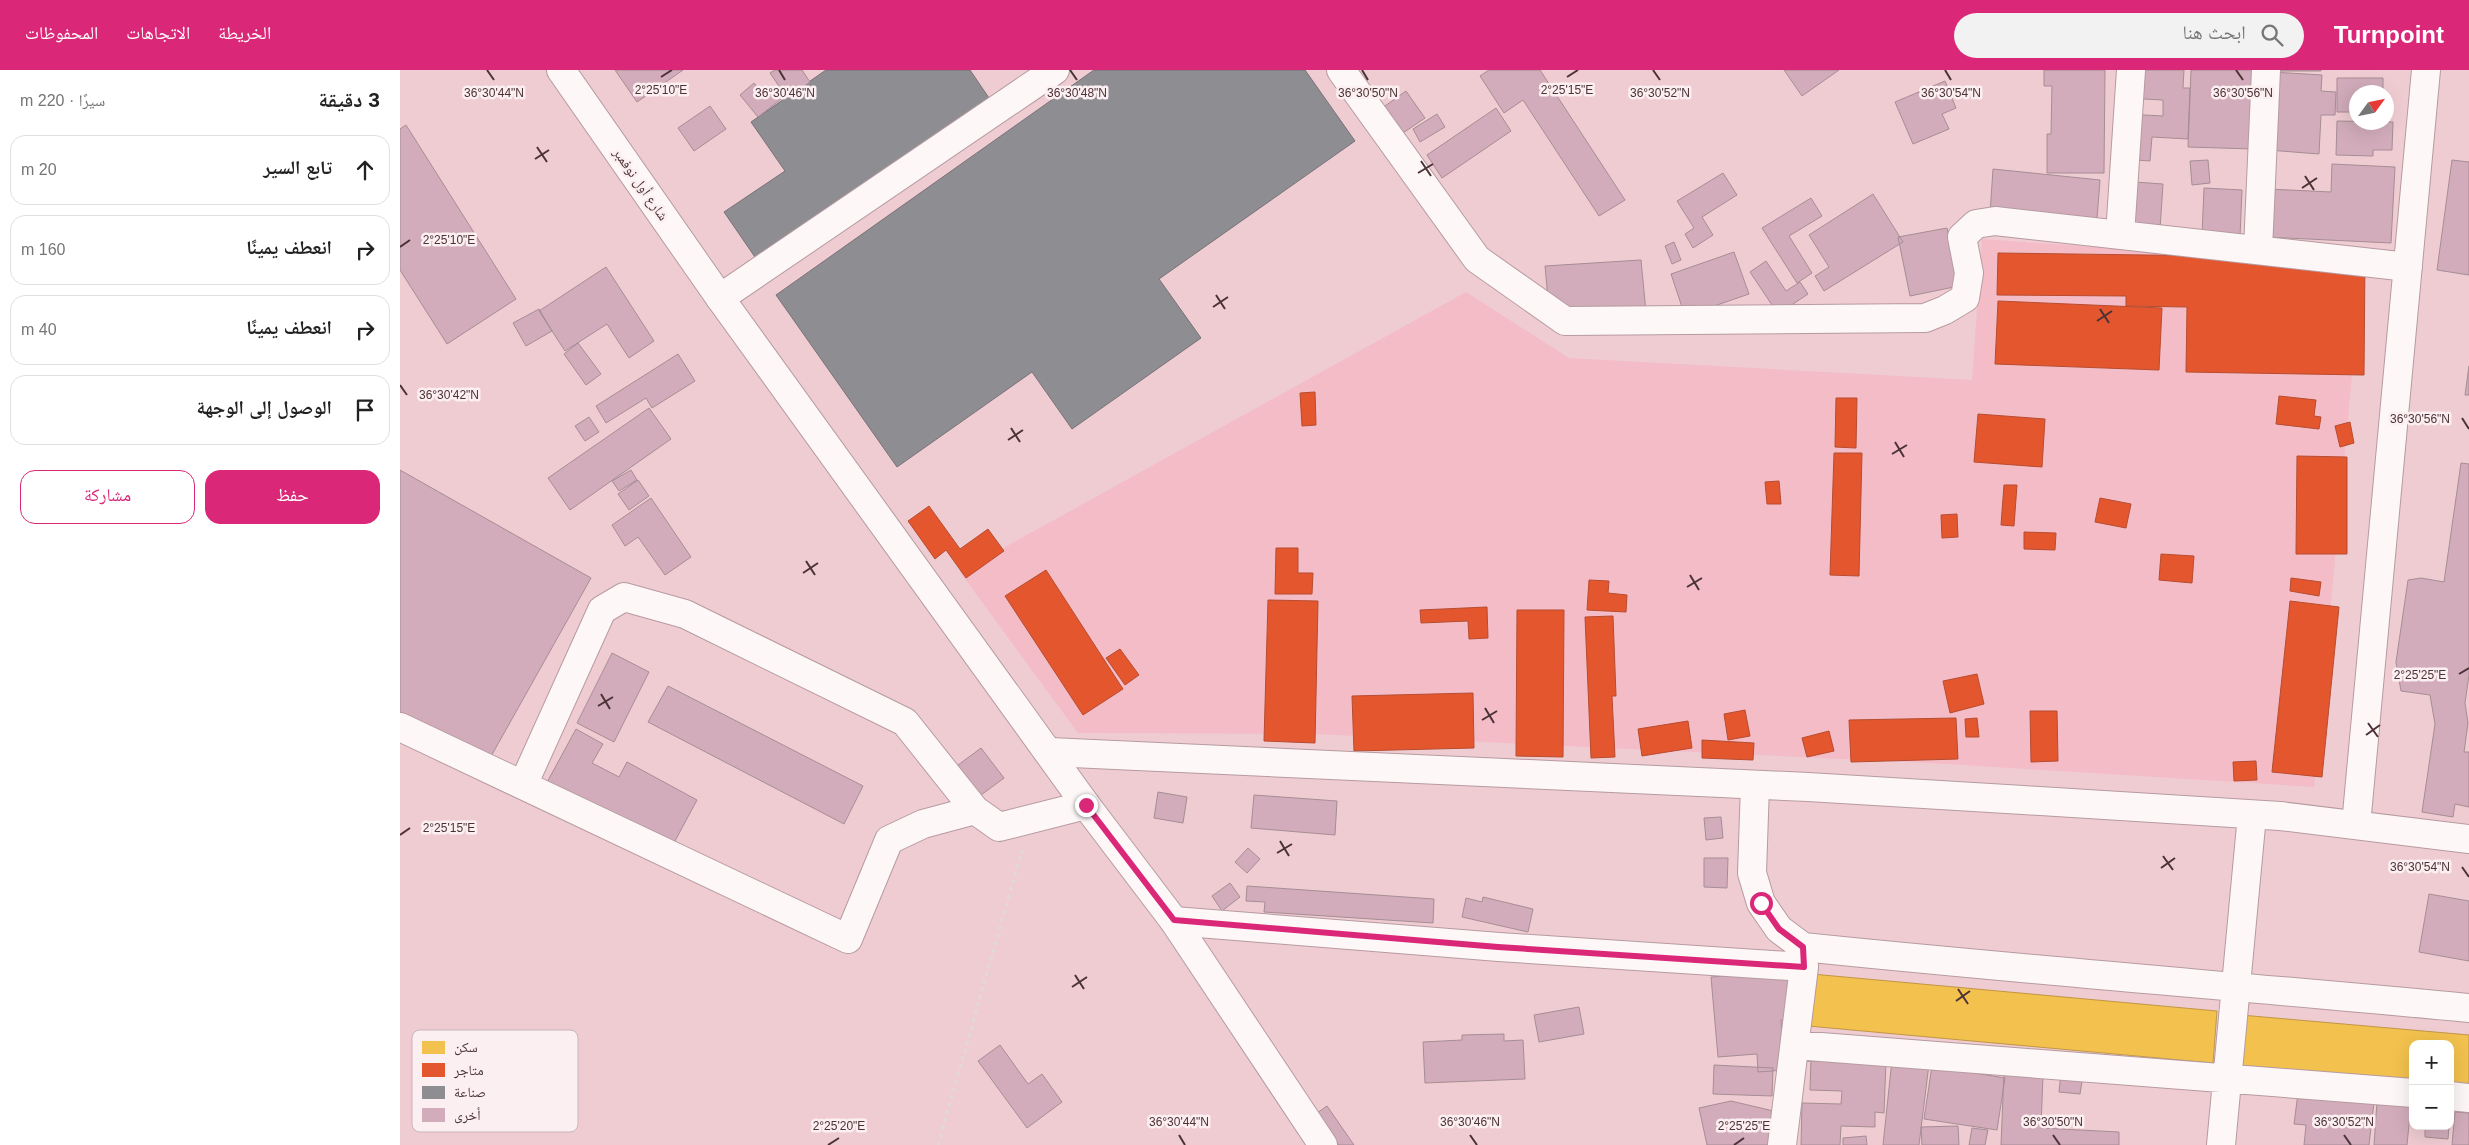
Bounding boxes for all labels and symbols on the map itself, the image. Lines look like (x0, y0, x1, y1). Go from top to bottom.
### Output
text: 2°25'10"E (635, 83, 687, 97)
text: 2°25'15"E (1541, 83, 1593, 97)
north arrow (2349, 85, 2394, 130)
text: 36°30'44"N (464, 86, 524, 100)
text: 36°30'46"N (755, 86, 815, 100)
text: 36°30'48"N (1047, 86, 1107, 100)
text: 36°30'50"N (1338, 86, 1398, 100)
text: 36°30'52"N (1630, 86, 1690, 100)
text: 36°30'54"N (1921, 86, 1981, 100)
text: 36°30'56"N (2213, 86, 2273, 100)
street label: شارع أول نوفمبر (608, 144, 672, 224)
text: 2°25'10"E (423, 233, 475, 247)
text: 36°30'42"N (419, 388, 479, 402)
text: 36°30'56"N (2390, 412, 2450, 426)
text: 2°25'25"E (2394, 668, 2446, 682)
route end (1075, 794, 1098, 817)
text: 2°25'15"E (423, 821, 475, 835)
text: 36°30'54"N (2390, 860, 2450, 874)
route start (1750, 892, 1773, 915)
legend (412, 1030, 578, 1132)
text: سكن (454, 1039, 478, 1056)
text: متاجر (453, 1062, 484, 1079)
text: صناعة (454, 1084, 486, 1100)
text: أخرى (454, 1107, 481, 1124)
text: 36°30'44"N (1149, 1115, 1209, 1129)
text: 36°30'46"N (1440, 1115, 1500, 1129)
text: 36°30'50"N (2023, 1115, 2083, 1129)
text: 36°30'52"N (2314, 1115, 2374, 1129)
text: 2°25'20"E (813, 1119, 865, 1133)
text: 2°25'25"E (1718, 1119, 1770, 1133)

